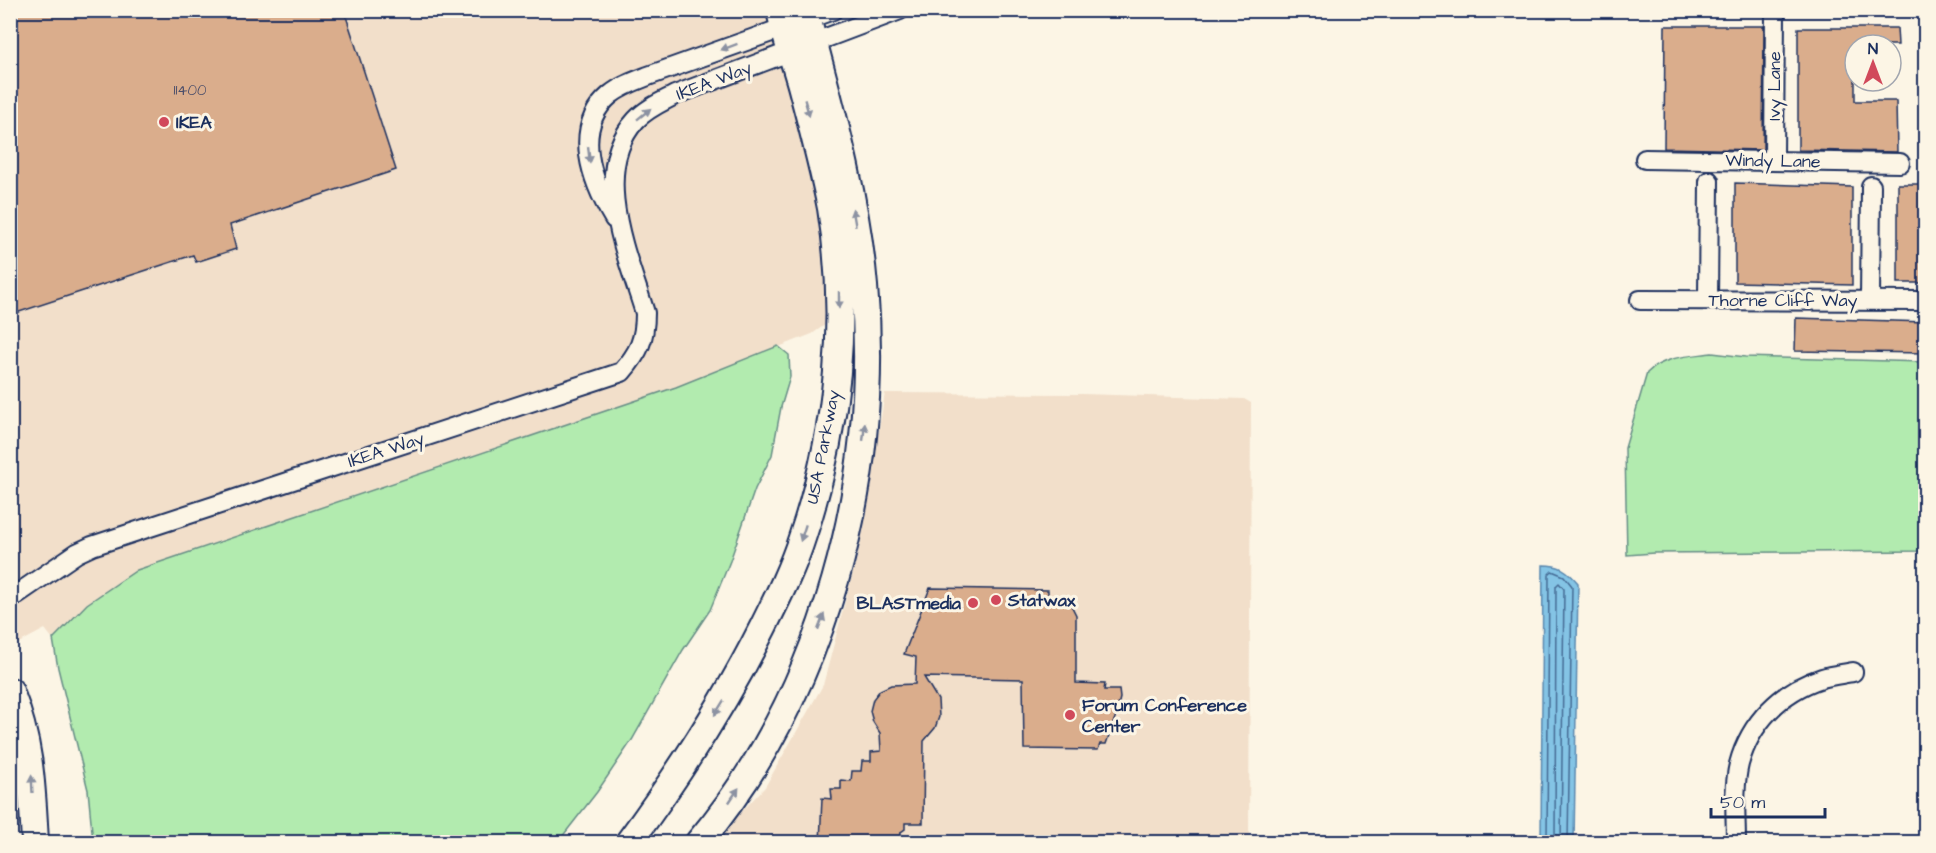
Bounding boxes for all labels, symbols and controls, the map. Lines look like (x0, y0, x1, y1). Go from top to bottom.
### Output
north arrow (1843, 33, 1903, 93)
text: N (1868, 38, 1878, 60)
one-way arrow (720, 42, 738, 52)
street label: Ivy Lane (1762, 51, 1788, 121)
street label: IKEA Way (673, 55, 756, 108)
house number: 11400 (174, 80, 207, 101)
one-way arrow (803, 99, 813, 117)
one-way arrow (636, 107, 652, 120)
place label: IKEA (176, 110, 212, 135)
marker: IKEA (157, 115, 171, 129)
one-way arrow (584, 145, 594, 164)
street label: Windy Lane (1725, 148, 1821, 175)
one-way arrow (850, 207, 859, 226)
street label: Thorne Cliff Way (1709, 288, 1858, 314)
one-way arrow (834, 291, 844, 310)
street label: USA Parkway (800, 388, 847, 506)
one-way arrow (859, 423, 868, 442)
street label: IKEA Way (345, 426, 428, 475)
one-way arrow (798, 524, 807, 542)
place label: Statwax (1007, 588, 1076, 613)
place label: BLASTmedia (857, 591, 962, 616)
marker: Statwax (989, 593, 1003, 607)
marker: BLASTmedia (966, 596, 980, 610)
one-way arrow (817, 613, 827, 631)
place label: Forum Conference Center (1082, 693, 1247, 739)
one-way arrow (713, 700, 724, 717)
marker: Forum Conference Center (1063, 708, 1077, 722)
one-way arrow (28, 775, 37, 794)
scale bar (1711, 781, 1825, 819)
one-way arrow (728, 787, 739, 804)
text: 50 m (1720, 790, 1765, 815)

